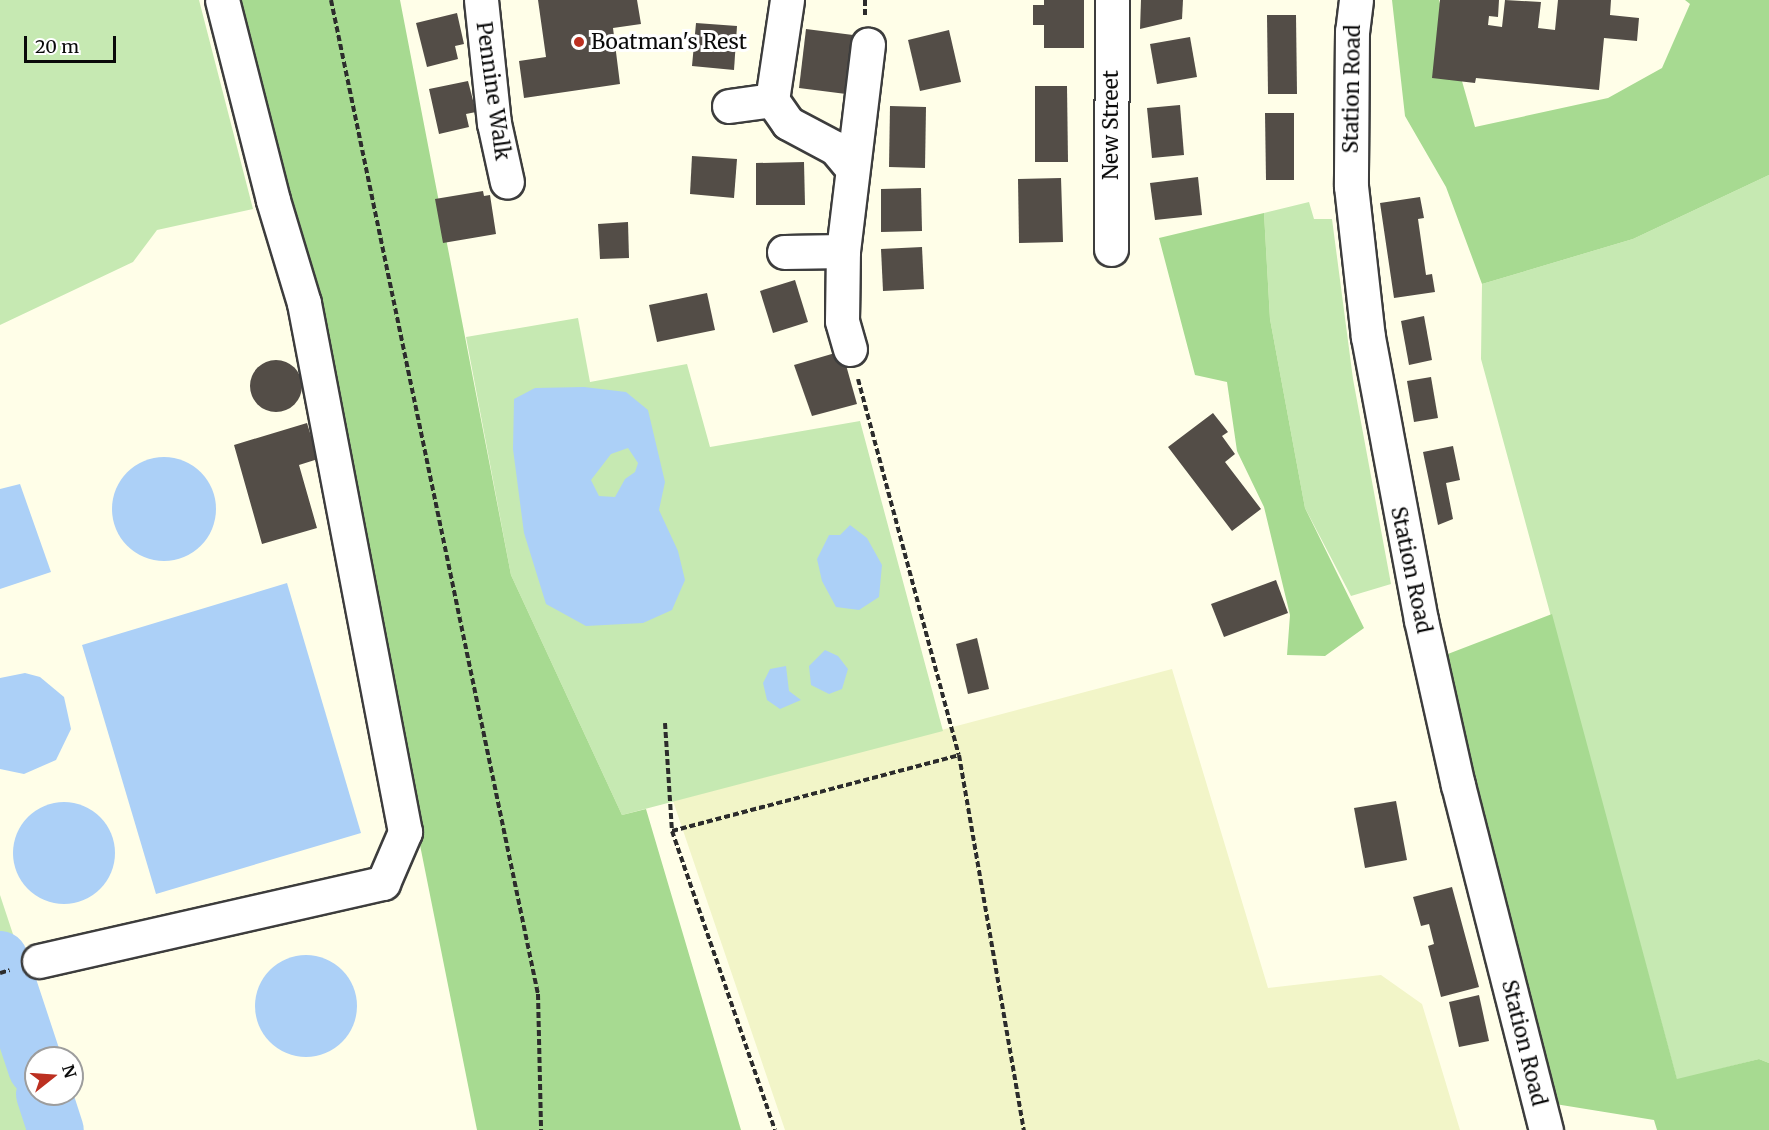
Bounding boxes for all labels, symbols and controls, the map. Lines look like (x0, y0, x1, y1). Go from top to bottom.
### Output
street label: Pennine Walk (471, 20, 515, 162)
scale bar (27, 24, 118, 62)
street label: Station Road (1338, 24, 1366, 154)
place label: Boatman's Rest (591, 29, 747, 55)
text: 20 m (35, 35, 79, 58)
marker: Boatman's Rest (572, 35, 586, 49)
street label: New Street (1098, 70, 1124, 180)
street label: Station Road (1385, 504, 1437, 636)
street label: Station Road (1496, 977, 1552, 1109)
north arrow (24, 1046, 84, 1106)
text: N (58, 1062, 81, 1080)

